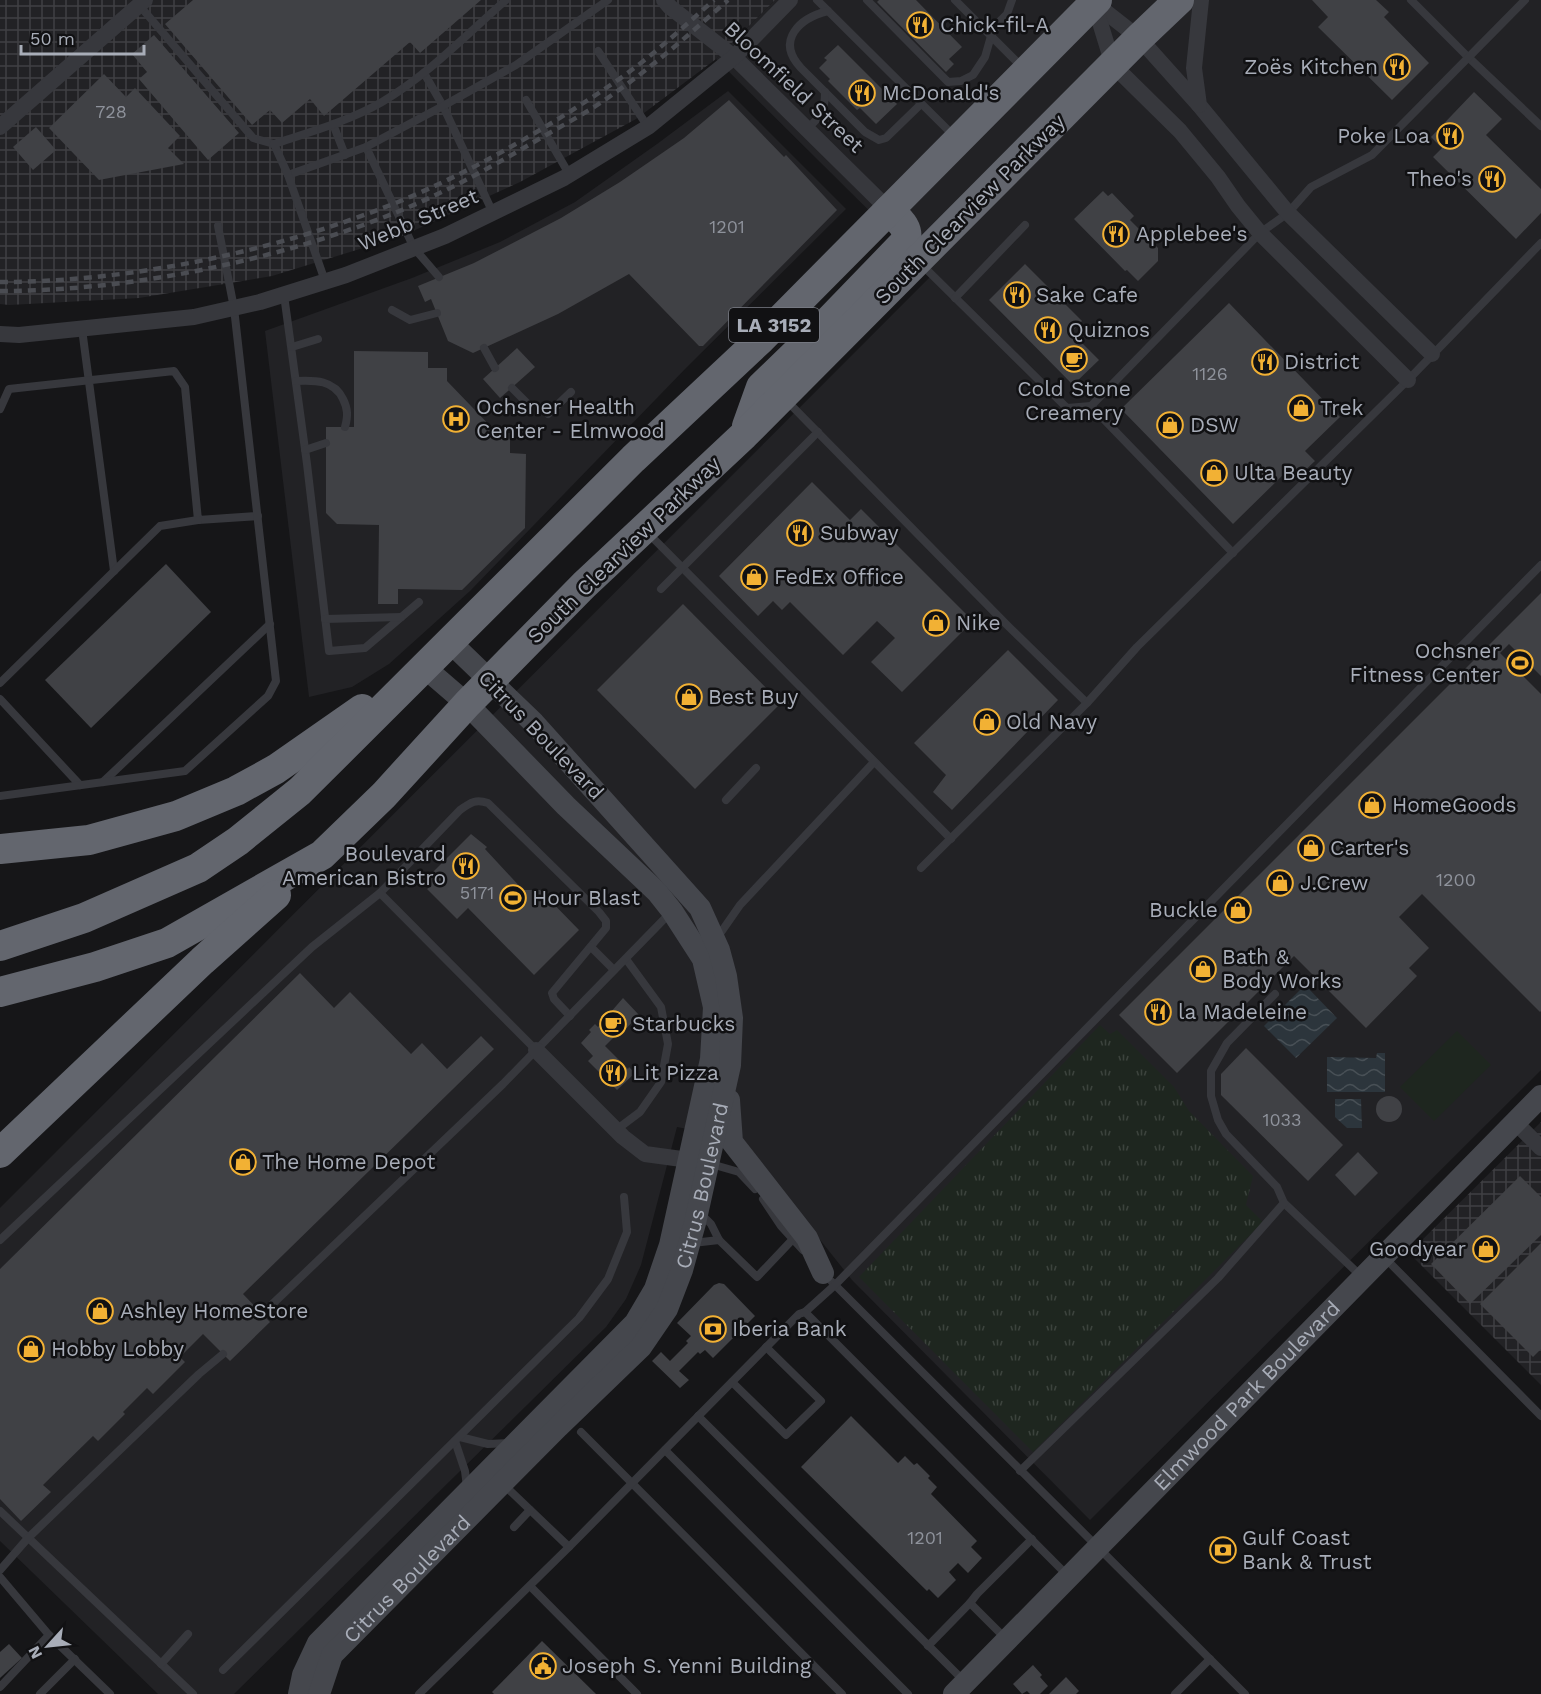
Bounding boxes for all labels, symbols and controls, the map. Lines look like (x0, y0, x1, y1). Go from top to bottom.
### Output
restaurant icon: Chick-fil-A (905, 10, 935, 40)
place label: Chick-fil-A (940, 12, 1049, 37)
street label: Bloomfield Street (720, 16, 869, 158)
scale bar (21, 18, 144, 56)
text: 50 m (30, 28, 75, 49)
restaurant icon: Zoës Kitchen (1382, 52, 1412, 82)
place label: Zoës Kitchen (1244, 54, 1378, 79)
restaurant icon: McDonald's (847, 78, 877, 108)
place label: McDonald's (882, 80, 999, 105)
house number: 728 (95, 101, 127, 122)
street label: South Clearview Parkway (869, 108, 1070, 309)
restaurant icon: Poke Loa (1435, 121, 1465, 151)
place label: Poke Loa (1337, 123, 1430, 148)
restaurant icon: Theo's (1477, 164, 1507, 194)
place label: Theo's (1407, 166, 1472, 191)
street label: Webb Street (354, 183, 482, 256)
house number: 1201 (709, 216, 745, 237)
restaurant icon: Applebee's (1101, 219, 1131, 249)
place label: Applebee's (1136, 221, 1248, 246)
restaurant icon: Sake Cafe (1002, 280, 1032, 310)
place label: Sake Cafe (1036, 282, 1138, 307)
road number: LA 3152 (729, 308, 819, 342)
restaurant icon: Quiznos (1033, 315, 1063, 345)
place label: Quiznos (1068, 317, 1150, 342)
cafe icon: Cold Stone Creamery (1059, 344, 1089, 374)
restaurant icon: District (1250, 347, 1280, 377)
place label: District (1284, 349, 1359, 374)
house number: 1126 (1192, 363, 1228, 384)
place label: Cold Stone Creamery (1017, 376, 1131, 425)
shop icon: Trek (1286, 393, 1316, 423)
place label: Ochsner Health Center - Elmwood (476, 394, 665, 443)
place label: Trek (1320, 395, 1364, 420)
hospital icon: Ochsner Health Center - Elmwood (441, 404, 471, 434)
shop icon: DSW (1155, 410, 1185, 440)
place label: DSW (1190, 412, 1239, 437)
street label: South Clearview Parkway (522, 451, 725, 648)
shop icon: Ulta Beauty (1199, 458, 1229, 488)
place label: Ulta Beauty (1234, 460, 1353, 485)
restaurant icon: Subway (785, 518, 815, 548)
place label: Subway (820, 520, 899, 545)
shop icon: FedEx Office (739, 562, 769, 592)
place label: FedEx Office (774, 564, 904, 589)
shop icon: Nike (921, 608, 951, 638)
place label: Nike (956, 610, 1001, 635)
place label: Ochsner Fitness Center (1350, 638, 1500, 687)
sports icon: Ochsner Fitness Center (1505, 648, 1535, 678)
street label: Citrus Boulevard (473, 665, 609, 804)
shop icon: Best Buy (674, 682, 704, 712)
place label: Best Buy (708, 684, 799, 709)
shop icon: Old Navy (972, 707, 1002, 737)
place label: Old Navy (1006, 709, 1097, 734)
shop icon: HomeGoods (1357, 790, 1387, 820)
place label: HomeGoods (1392, 792, 1517, 817)
shop icon: Carter's (1296, 833, 1326, 863)
place label: Carter's (1330, 835, 1409, 860)
place label: Boulevard American Bistro (282, 841, 446, 890)
restaurant icon: Boulevard American Bistro (451, 851, 481, 881)
shop icon: J.Crew (1265, 868, 1295, 898)
house number: 1200 (1436, 869, 1476, 890)
place label: J.Crew (1300, 870, 1368, 895)
house number: 5171 (460, 882, 494, 903)
sports icon: Hour Blast (498, 883, 528, 913)
place label: Hour Blast (532, 885, 640, 910)
shop icon: Buckle (1223, 895, 1253, 925)
place label: Buckle (1149, 897, 1218, 922)
place label: Bath & Body Works (1222, 944, 1342, 993)
shop icon: Bath & Body Works (1188, 954, 1218, 984)
restaurant icon: la Madeleine (1143, 997, 1173, 1027)
place label: la Madeleine (1178, 999, 1307, 1024)
cafe icon: Starbucks (598, 1009, 628, 1039)
place label: Starbucks (632, 1011, 735, 1036)
restaurant icon: Lit Pizza (598, 1058, 628, 1088)
place label: Lit Pizza (632, 1060, 719, 1085)
street label: Citrus Boulevard (670, 1100, 733, 1272)
house number: 1033 (1263, 1109, 1301, 1130)
shop icon: The Home Depot (228, 1147, 258, 1177)
place label: The Home Depot (262, 1149, 436, 1174)
shop icon: Goodyear (1471, 1234, 1501, 1264)
place label: Goodyear (1369, 1236, 1466, 1261)
street label: Elmwood Park Boulevard (1148, 1295, 1345, 1495)
shop icon: Ashley HomeStore (85, 1296, 115, 1326)
place label: Ashley HomeStore (120, 1298, 308, 1323)
bank icon: Iberia Bank (698, 1314, 728, 1344)
place label: Iberia Bank (732, 1316, 847, 1341)
shop icon: Hobby Lobby (16, 1334, 46, 1364)
place label: Hobby Lobby (51, 1336, 184, 1361)
street label: Citrus Boulevard (338, 1510, 476, 1648)
place label: Gulf Coast Bank & Trust (1242, 1525, 1372, 1574)
house number: 1201 (907, 1527, 943, 1548)
bank icon: Gulf Coast Bank & Trust (1208, 1535, 1238, 1565)
north arrow (18, 1616, 78, 1676)
text: N (24, 1643, 46, 1662)
public building icon: Joseph S. Yenni Building (528, 1651, 558, 1681)
place label: Joseph S. Yenni Building (562, 1653, 812, 1678)

